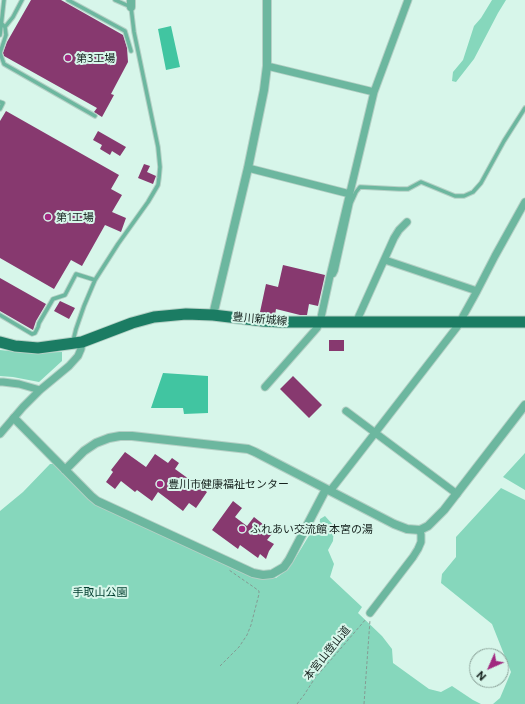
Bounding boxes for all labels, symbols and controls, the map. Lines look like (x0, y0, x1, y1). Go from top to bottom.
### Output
place label: 第3工場 (76, 51, 115, 65)
marker: 第3工場 (63, 53, 73, 63)
place label: 第1工場 (56, 210, 94, 224)
marker: 第1工場 (43, 212, 53, 222)
street label: 豊川新城線 (232, 310, 288, 328)
place label: 豊川市健康福祉センター (168, 477, 289, 491)
marker: 豊川市健康福祉センター (155, 479, 165, 489)
place label: ふれあい交流館 本宮の湯 (250, 522, 373, 536)
marker: ふれあい交流館 本宮の湯 (237, 524, 247, 534)
park label: 手取山公園 (73, 585, 127, 599)
street label: 本宮山登山道 (301, 623, 353, 683)
north arrow (469, 648, 509, 688)
text: N (473, 669, 488, 684)

